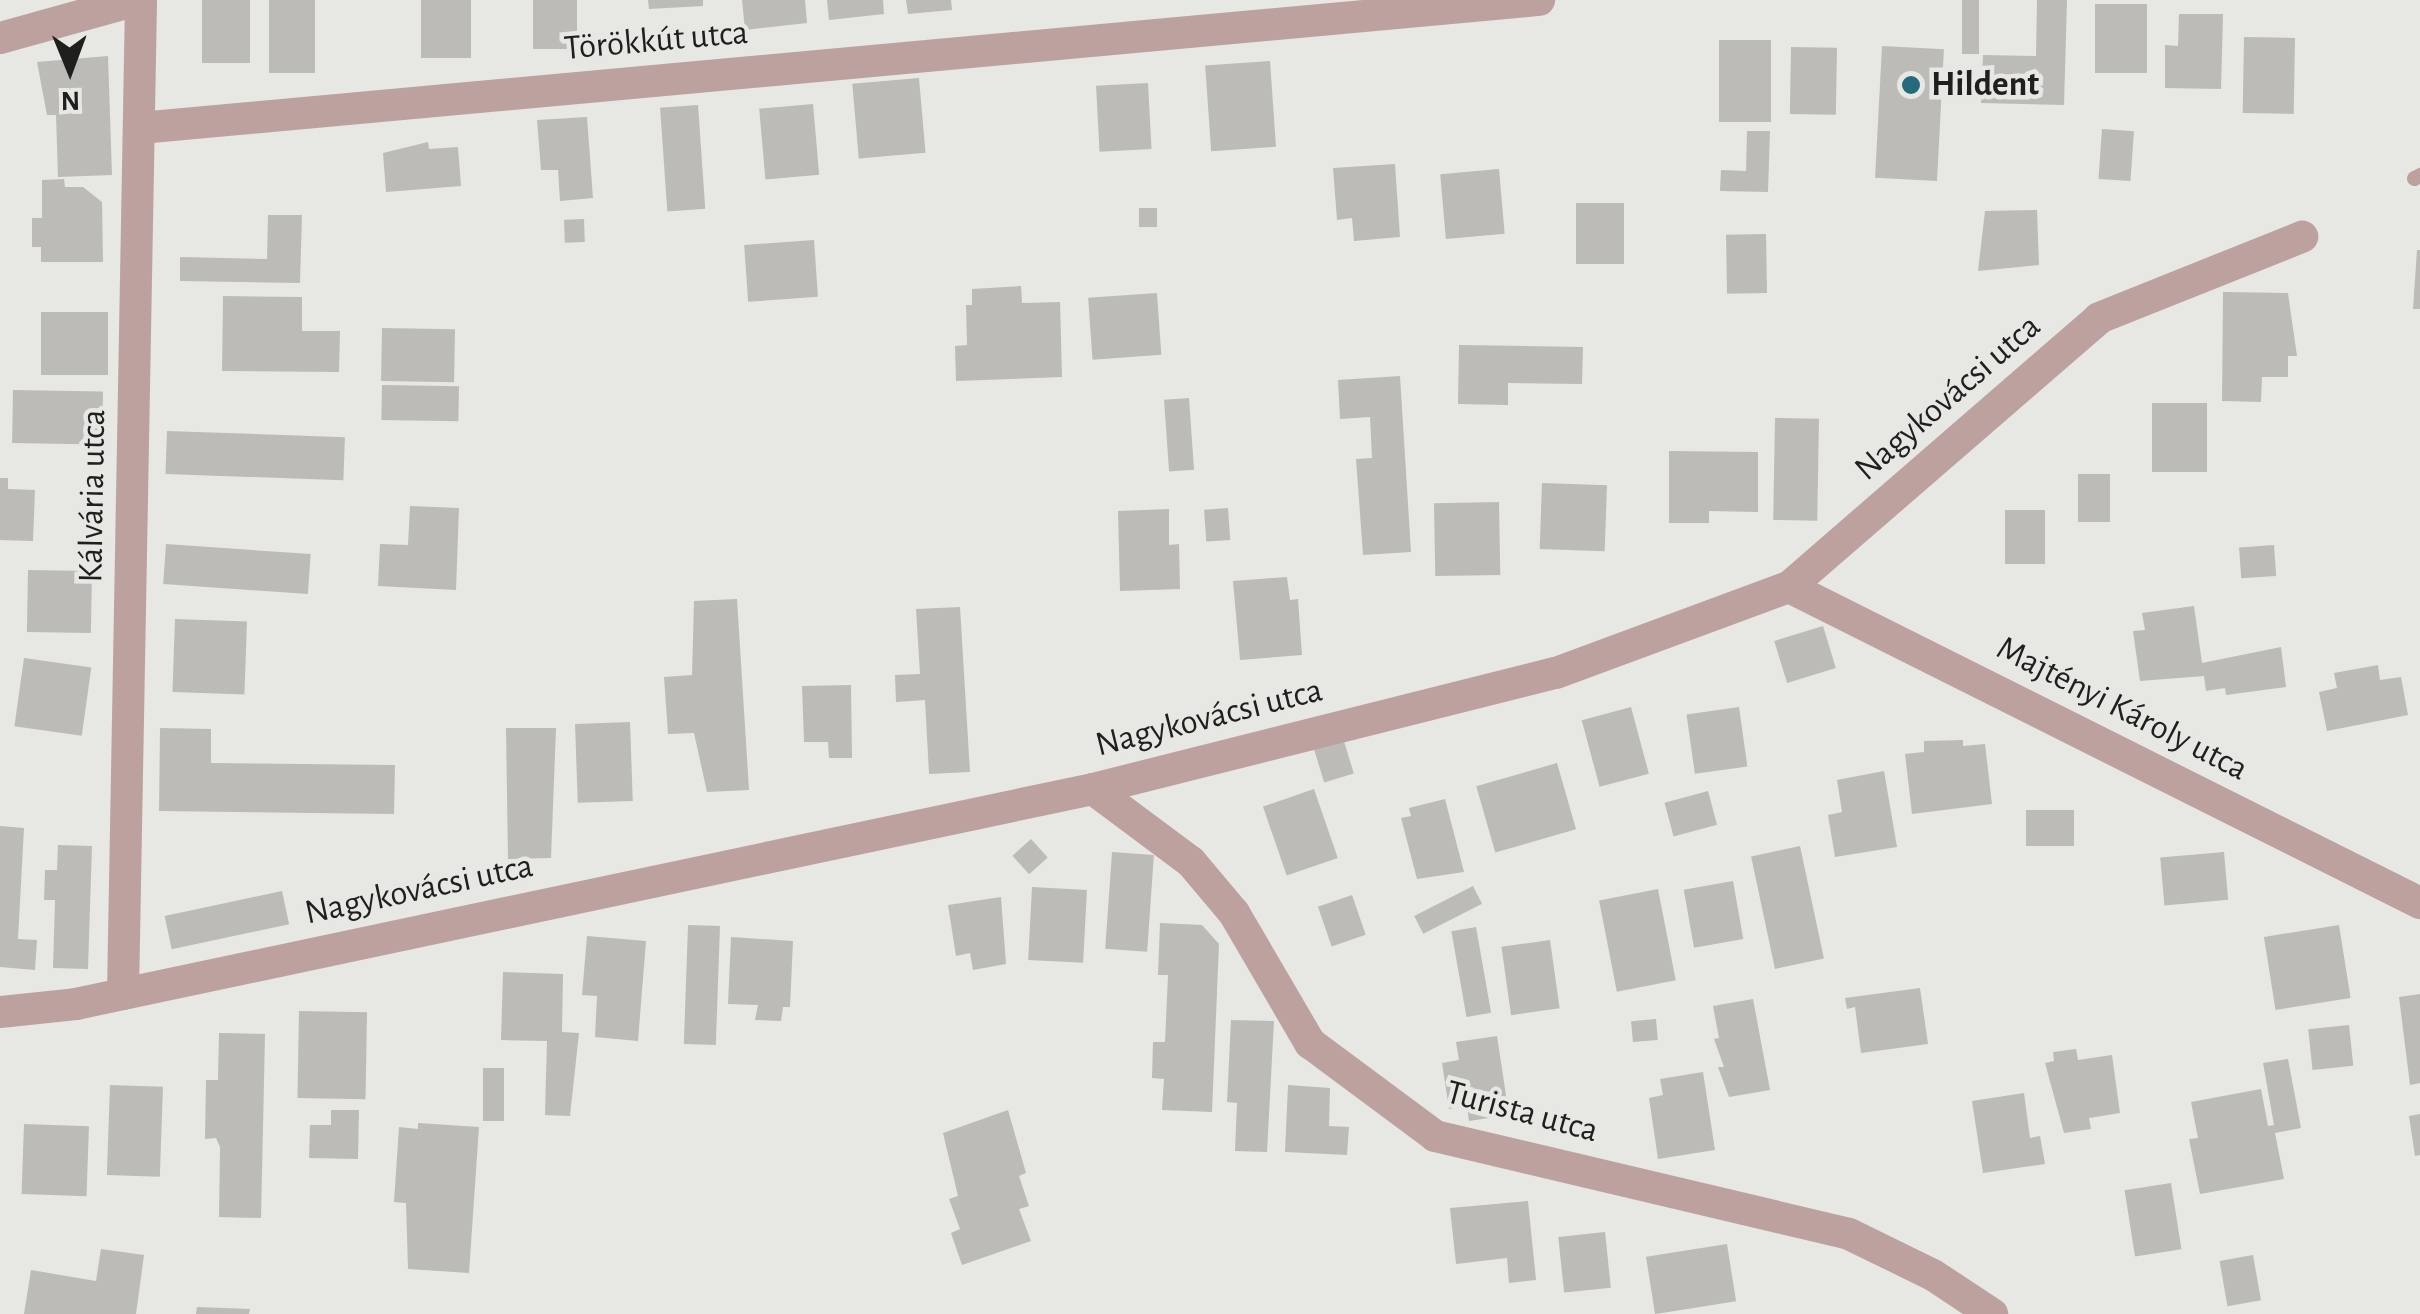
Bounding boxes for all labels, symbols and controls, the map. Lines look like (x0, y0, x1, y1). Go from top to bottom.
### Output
street label: Törökkút utca (562, 12, 750, 70)
north arrow (20, 20, 120, 120)
place label: Hildent (1931, 64, 2039, 106)
marker: Hildent (1900, 74, 1922, 96)
text: N (61, 86, 81, 114)
street label: Nagykovácsi utca (1847, 306, 2049, 490)
street label: Kálvária utca (70, 409, 116, 583)
street label: Majtényi Károly utca (1989, 628, 2255, 790)
street label: Nagykovácsi utca (1091, 670, 1327, 766)
street label: Nagykovácsi utca (301, 845, 537, 935)
street label: Turista utca (1441, 1072, 1603, 1152)

